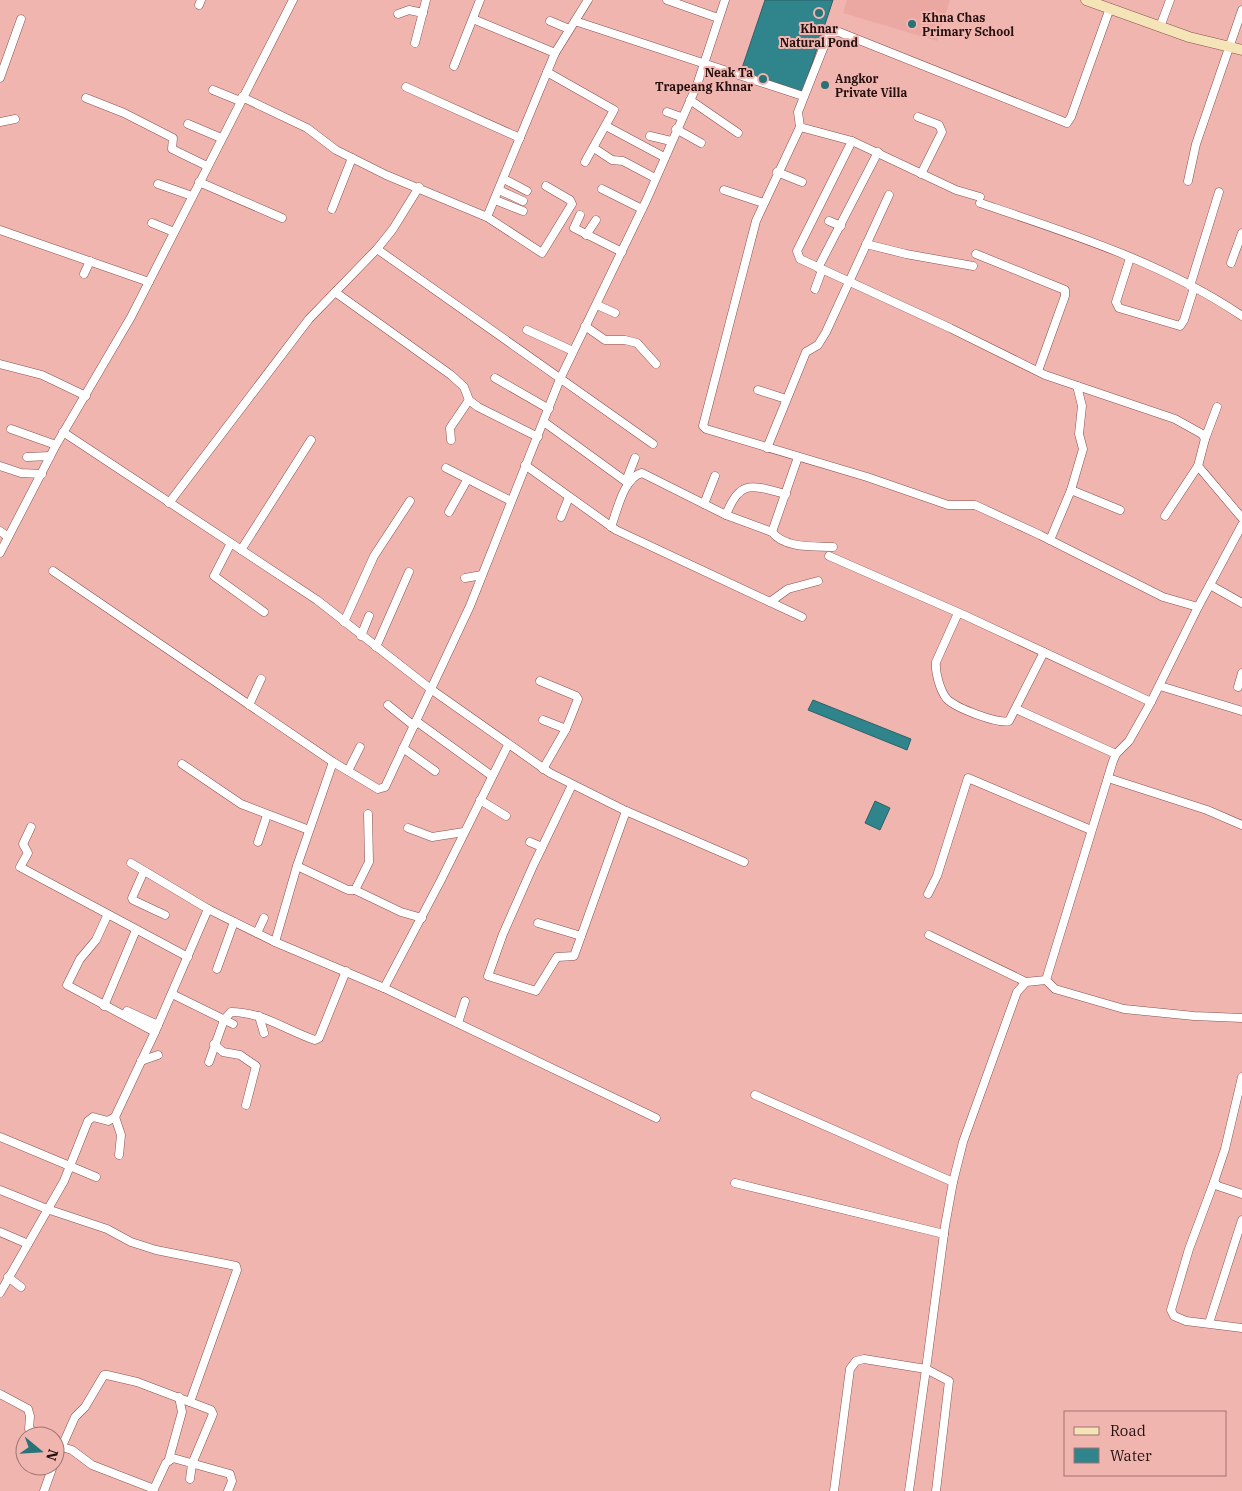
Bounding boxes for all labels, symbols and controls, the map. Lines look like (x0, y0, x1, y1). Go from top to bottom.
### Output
marker: Khnar Natural Pond (813, 7, 825, 19)
place label: Khna Chas Primary School (922, 10, 1014, 39)
marker: Khna Chas Primary School (906, 18, 918, 30)
place label: Khnar Natural Pond (780, 21, 859, 50)
place label: Neak Ta Trapeang Khnar (655, 65, 753, 94)
place label: Angkor Private Villa (835, 71, 907, 100)
marker: Neak Ta Trapeang Khnar (757, 73, 769, 85)
marker: Angkor Private Villa (819, 79, 831, 91)
legend (1064, 1411, 1227, 1476)
text: Road (1110, 1421, 1146, 1440)
north arrow (15, 1426, 65, 1476)
text: Water (1110, 1446, 1152, 1465)
text: N (42, 1447, 63, 1463)

